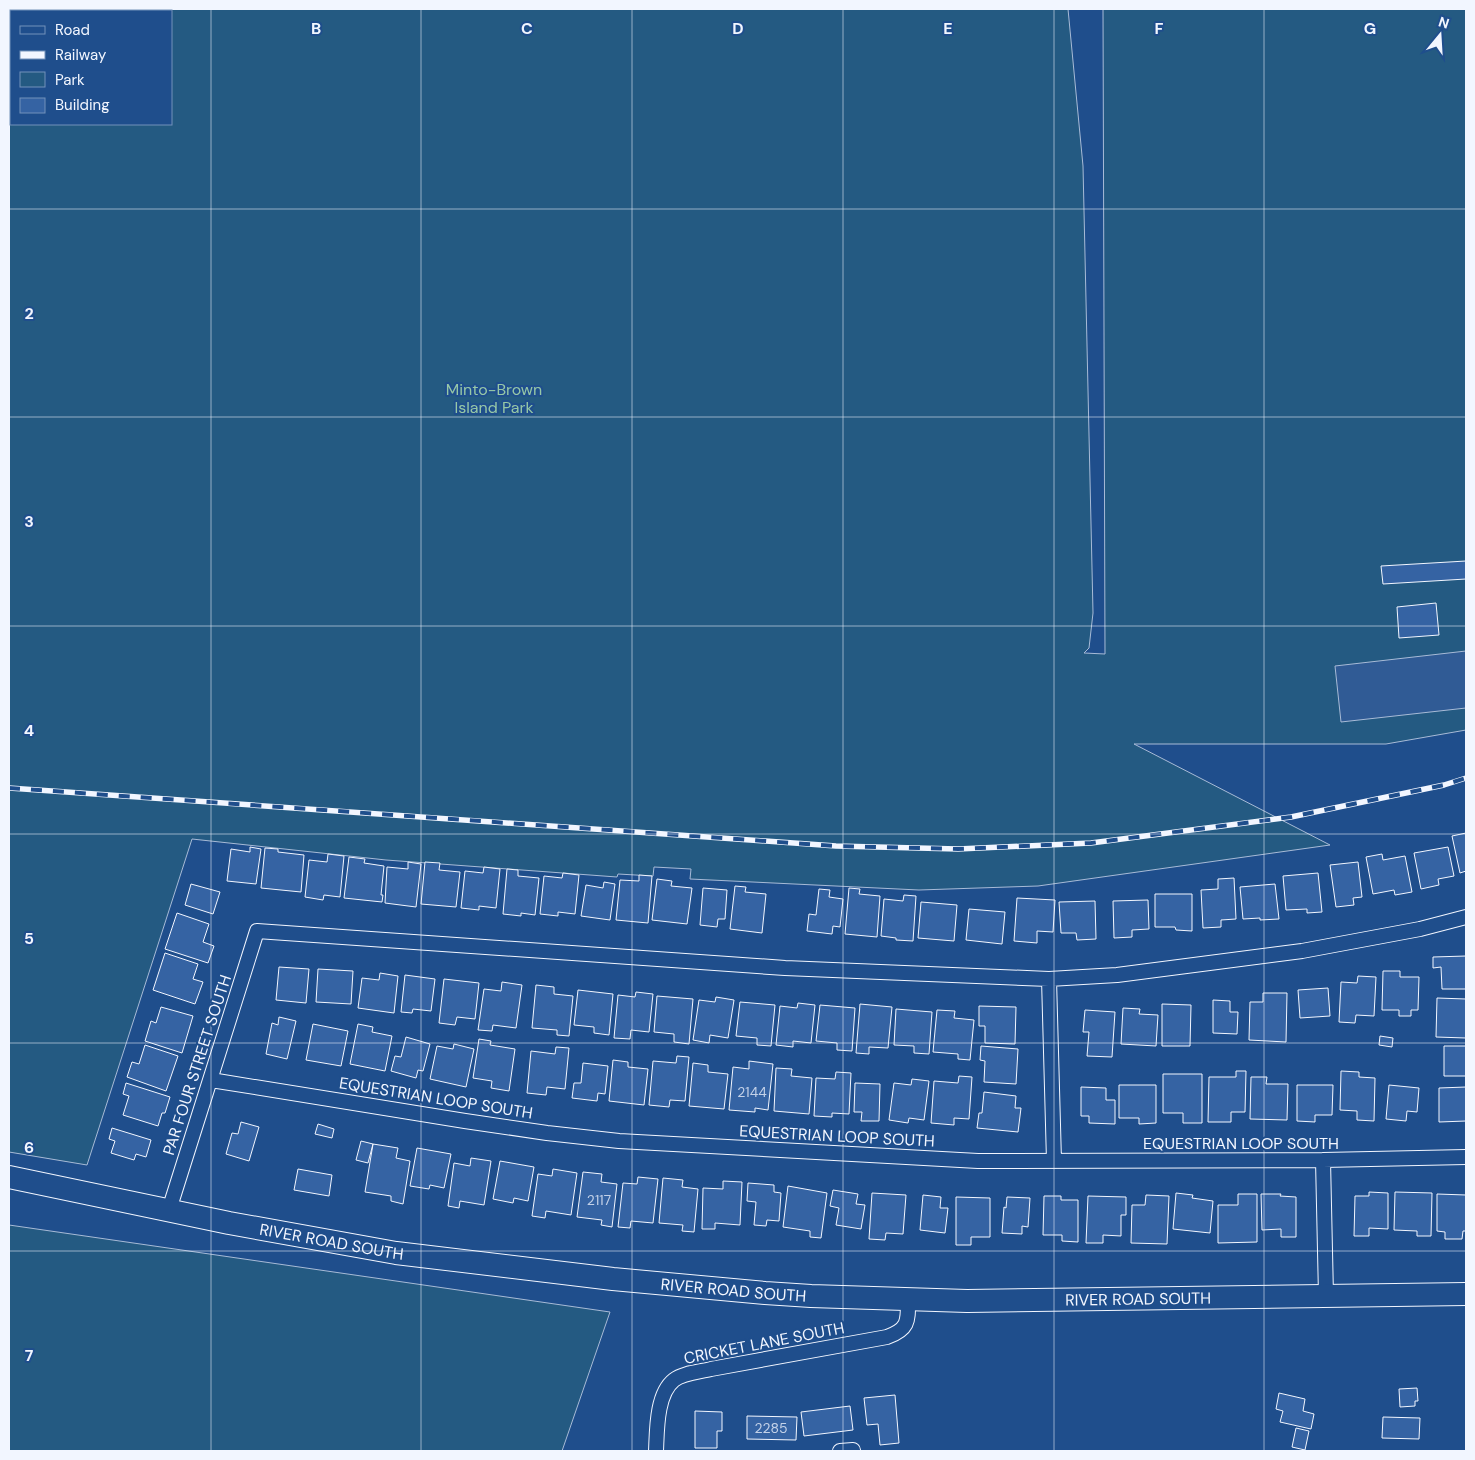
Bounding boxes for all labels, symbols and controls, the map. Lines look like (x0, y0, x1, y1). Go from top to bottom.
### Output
legend (10, 10, 172, 125)
north arrow (1415, 10, 1465, 60)
text: N (1436, 12, 1452, 33)
text: B (311, 18, 321, 39)
text: C (521, 18, 533, 39)
text: D (732, 18, 744, 39)
text: E (943, 18, 953, 39)
text: F (1155, 18, 1164, 39)
text: G (1364, 18, 1376, 39)
text: Road (55, 20, 90, 40)
text: Railway (55, 45, 107, 65)
text: Park (55, 70, 85, 90)
text: Building (55, 95, 110, 115)
text: 2 (24, 303, 34, 324)
park label: Minto-Brown Island Park (446, 379, 542, 418)
text: 3 (24, 511, 34, 532)
text: 4 (24, 720, 34, 741)
text: 5 (24, 928, 34, 949)
street label: PAR FOUR STREET SOUTH (158, 972, 236, 1158)
street label: EQUESTRIAN LOOP SOUTH (338, 1072, 534, 1124)
house number: 2144 (737, 1083, 767, 1101)
street label: EQUESTRIAN LOOP SOUTH (739, 1120, 935, 1152)
street label: EQUESTRIAN LOOP SOUTH (1143, 1133, 1339, 1154)
text: 6 (24, 1137, 34, 1158)
house number: 2117 (587, 1191, 611, 1209)
street label: RIVER ROAD SOUTH (258, 1218, 405, 1264)
street label: RIVER ROAD SOUTH (660, 1273, 807, 1306)
street label: RIVER ROAD SOUTH (1065, 1287, 1211, 1310)
street label: CRICKET LANE SOUTH (682, 1317, 846, 1369)
text: 7 (25, 1345, 34, 1366)
house number: 2285 (755, 1419, 787, 1437)

